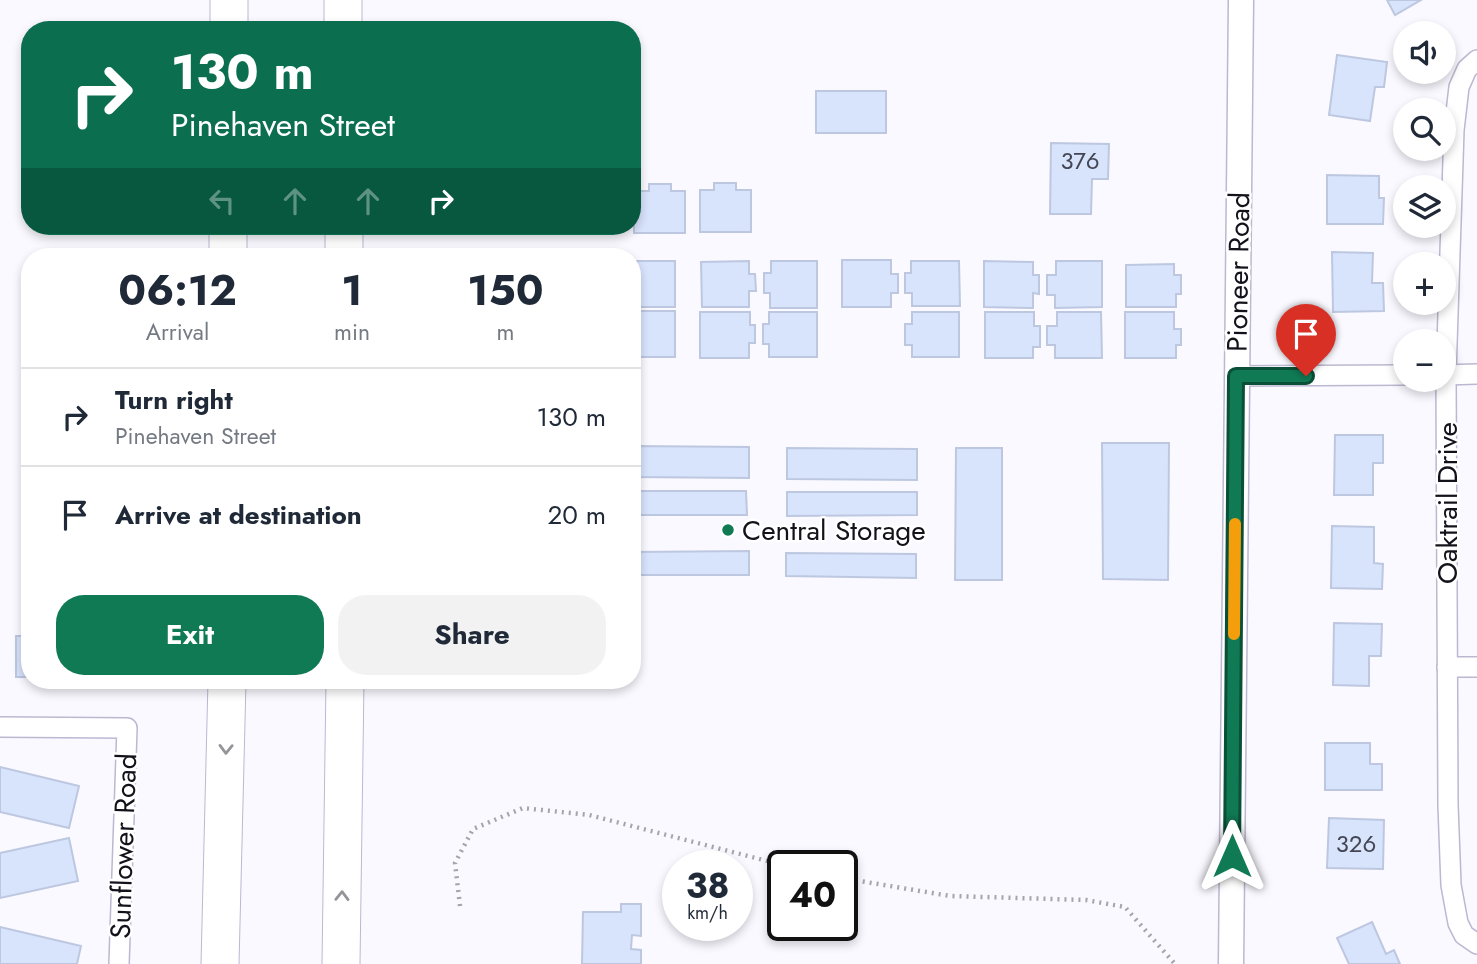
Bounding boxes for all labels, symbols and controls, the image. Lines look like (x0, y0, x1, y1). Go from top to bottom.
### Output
map controls (1393, 21, 1456, 392)
button: sound (1393, 21, 1456, 84)
text: 130 m (171, 37, 314, 107)
icon: right (56, 49, 147, 140)
button: search (1393, 98, 1456, 161)
text: Pinehaven Street (171, 102, 395, 148)
house number: 376 (1060, 143, 1100, 178)
button: layers (1393, 175, 1456, 238)
icon: left (203, 182, 241, 220)
icon: ahead (276, 182, 314, 220)
icon: ahead (349, 182, 387, 220)
icon: right (422, 182, 460, 220)
street label: Pioneer Road (1217, 192, 1260, 352)
button: + (1393, 252, 1456, 315)
text: 06:12 (118, 260, 237, 321)
text: 1 (341, 260, 363, 321)
text: 150 (467, 260, 544, 321)
pin (1276, 304, 1336, 376)
text: Arrival (146, 315, 209, 349)
text: min (334, 315, 370, 349)
text: m (497, 315, 514, 349)
icon: arrive (1287, 315, 1325, 353)
button: − (1393, 329, 1456, 392)
text: Turn right (115, 381, 233, 419)
icon: right (56, 398, 94, 436)
text: 130 m (536, 398, 606, 436)
text: Pinehaven Street (115, 419, 276, 453)
street label: Oaktrail Drive (1427, 422, 1468, 584)
icon: arrive (56, 496, 94, 534)
text: Arrive at destination (115, 496, 362, 534)
text: 20 m (548, 496, 606, 534)
place label: Central Storage (742, 510, 926, 551)
marker: Central Storage (720, 522, 736, 538)
button: Exit (56, 595, 324, 675)
button: Share (338, 595, 606, 675)
one-way arrow (218, 744, 234, 755)
street label: Sunflower Road (100, 753, 147, 939)
position arrow (1195, 819, 1269, 893)
house number: 326 (1336, 826, 1376, 861)
speed limit sign: 40 (767, 850, 858, 941)
text: 38 (686, 861, 729, 911)
one-way arrow (334, 890, 349, 901)
text: km/h (687, 900, 728, 926)

